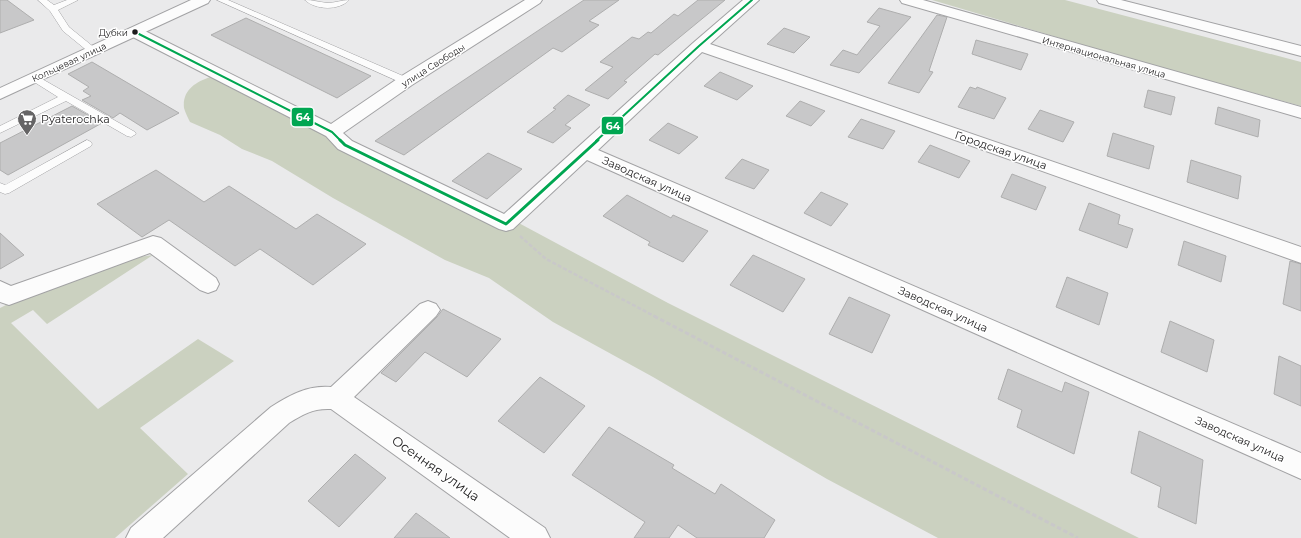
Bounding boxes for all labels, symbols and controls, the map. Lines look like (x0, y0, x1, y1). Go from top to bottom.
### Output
place label: Дубки (99, 27, 128, 38)
marker: Дубки (130, 27, 140, 37)
street label: Интернациональная улица (1041, 34, 1167, 80)
street label: Кольцевая улица (30, 40, 108, 84)
street label: улица Свободы (398, 41, 467, 89)
line badge: 64 (291, 107, 314, 127)
supermarket icon: Pyaterochka (16, 108, 38, 136)
text: 64 (296, 110, 311, 124)
place label: Pyaterochka (41, 112, 110, 126)
line badge: 64 (601, 116, 624, 135)
text: 64 (606, 119, 621, 133)
street label: Городская улица (953, 128, 1049, 172)
street label: Заводская улица (600, 153, 694, 205)
street label: Заводская улица (896, 283, 990, 335)
street label: Заводская улица (1193, 413, 1287, 465)
street label: Осенняя улица (389, 432, 483, 504)

